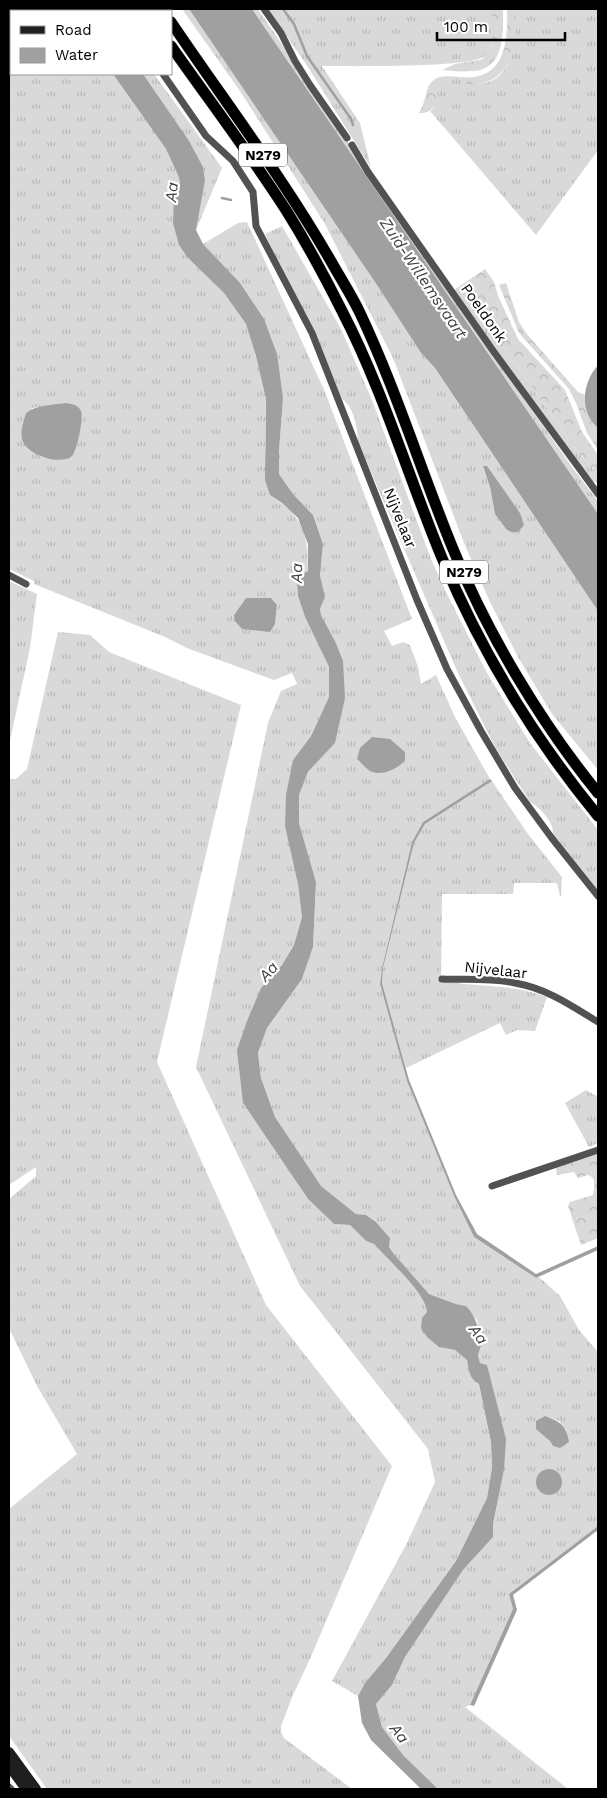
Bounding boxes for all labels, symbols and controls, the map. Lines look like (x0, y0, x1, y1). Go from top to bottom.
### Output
legend (10, 10, 172, 75)
scale bar (437, 10, 564, 42)
text: 100 m (444, 18, 488, 36)
text: Road (55, 21, 92, 39)
text: Water (55, 46, 98, 64)
road number: N279 (239, 144, 287, 166)
water label: Aa (161, 181, 182, 204)
water label: Zuid-Willemsvaart (376, 214, 471, 343)
street label: Poeldonk (457, 280, 511, 346)
street label: Nijvelaar (380, 485, 420, 551)
road number: N279 (440, 560, 488, 584)
water label: Aa (287, 563, 306, 584)
water label: Aa (254, 957, 282, 986)
street label: Nijvelaar (464, 958, 528, 982)
water label: Aa (464, 1320, 492, 1348)
water label: Aa (385, 1719, 413, 1747)

